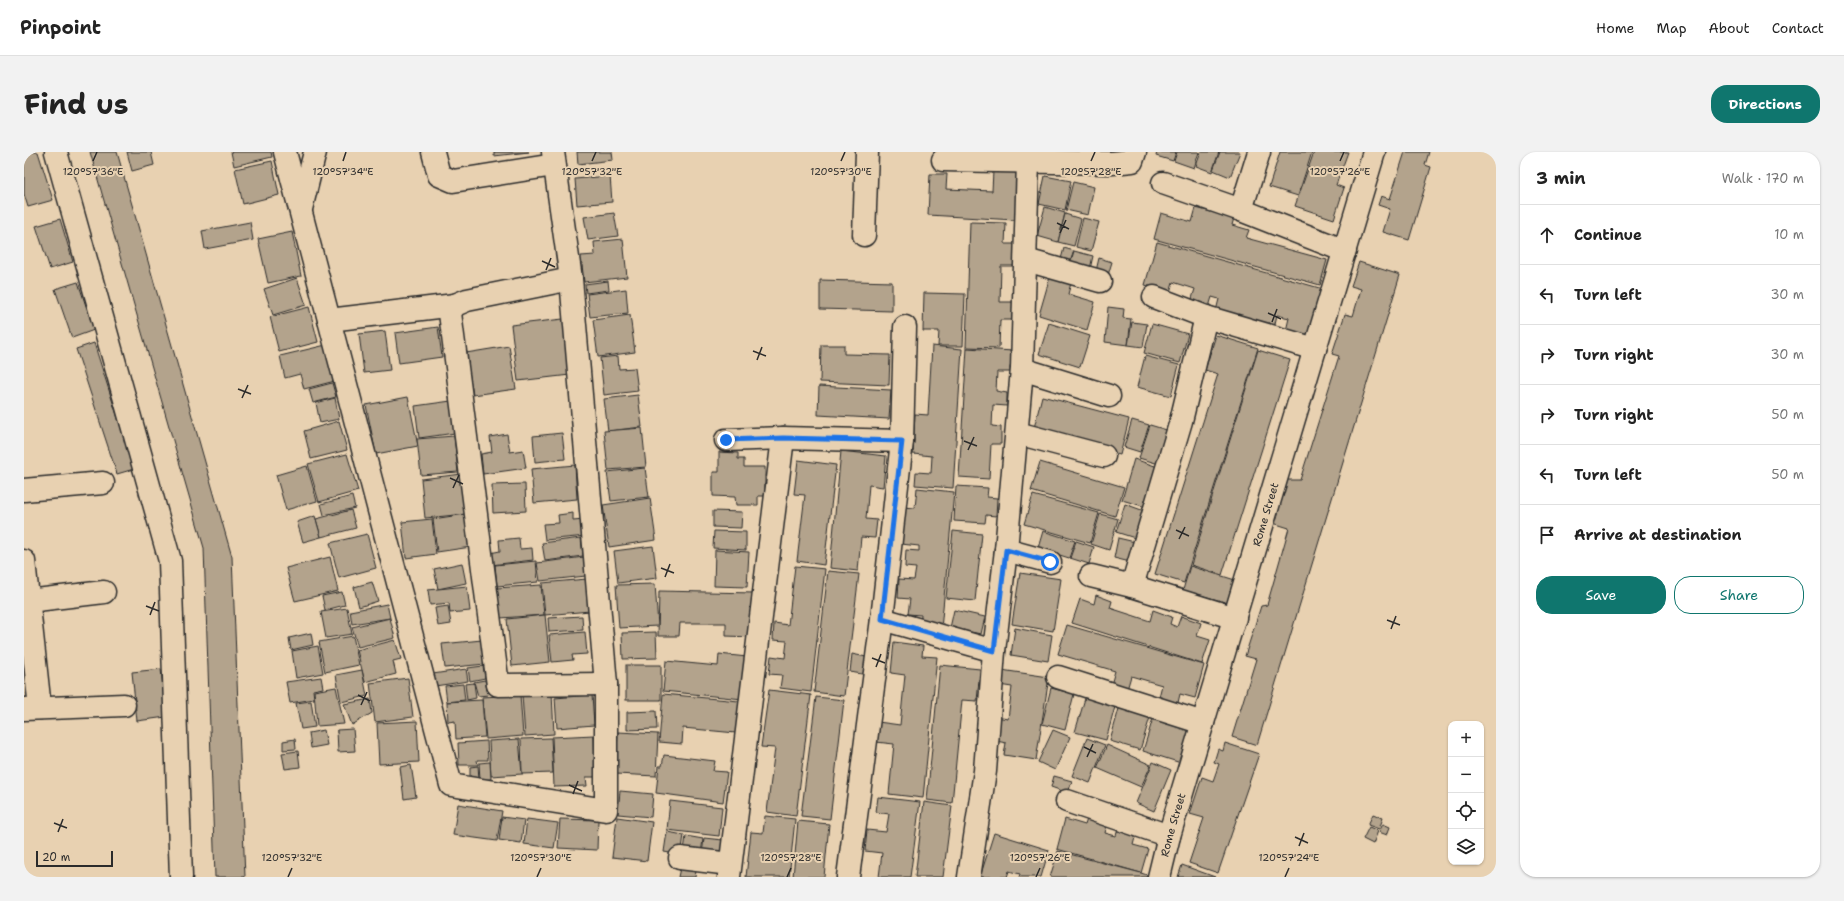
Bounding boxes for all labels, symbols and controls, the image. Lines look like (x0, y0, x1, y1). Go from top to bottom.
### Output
text: Pinpoint (20, 15, 101, 40)
text: Home (1596, 19, 1635, 37)
text: Map (1657, 19, 1687, 37)
text: About (1709, 19, 1750, 37)
text: Contact (1772, 19, 1824, 37)
text: Find us (24, 85, 129, 123)
button: Directions (1711, 85, 1820, 123)
text: 120°57'36"E (63, 165, 123, 178)
text: 120°57'34"E (312, 165, 374, 178)
text: 120°57'32"E (562, 165, 622, 178)
text: 120°57'30"E (810, 165, 872, 178)
text: 120°57'28"E (1060, 165, 1122, 178)
text: 120°57'26"E (1310, 165, 1370, 178)
text: 3 min (1536, 167, 1586, 189)
text: Walk · 170 m (1722, 170, 1804, 187)
icon: ahead (1536, 224, 1558, 246)
text: Continue (1574, 225, 1642, 245)
text: 10 m (1774, 226, 1804, 243)
icon: left (1536, 284, 1558, 306)
text: Turn left (1574, 285, 1642, 305)
text: 30 m (1770, 286, 1804, 303)
icon: right (1536, 344, 1558, 366)
text: Turn right (1574, 345, 1654, 365)
text: 30 m (1770, 346, 1804, 363)
icon: right (1536, 404, 1558, 426)
text: Turn right (1574, 405, 1654, 425)
text: 50 m (1771, 406, 1804, 423)
route end (717, 431, 735, 449)
icon: left (1536, 464, 1558, 486)
text: Turn left (1574, 465, 1642, 485)
text: 50 m (1771, 466, 1804, 483)
street label: Rome Street (1249, 481, 1282, 548)
icon: arrive (1536, 524, 1558, 546)
text: Arrive at destination (1574, 525, 1742, 545)
route start (1041, 553, 1059, 571)
button: Save (1536, 576, 1666, 614)
button: Share (1674, 576, 1804, 614)
map controls (1448, 721, 1484, 865)
button: + (1448, 721, 1484, 757)
button: − (1448, 757, 1484, 793)
street label: Rome Street (1157, 791, 1189, 858)
button: locate (1448, 793, 1484, 829)
button: layers (1448, 829, 1484, 865)
scale bar (36, 849, 113, 868)
text: 20 m (42, 850, 70, 865)
text: 120°57'32"E (262, 851, 322, 864)
text: 120°57'30"E (510, 851, 572, 864)
text: 120°57'28"E (760, 851, 822, 864)
text: 120°57'26"E (1010, 851, 1070, 864)
text: 120°57'24"E (1259, 851, 1319, 864)

